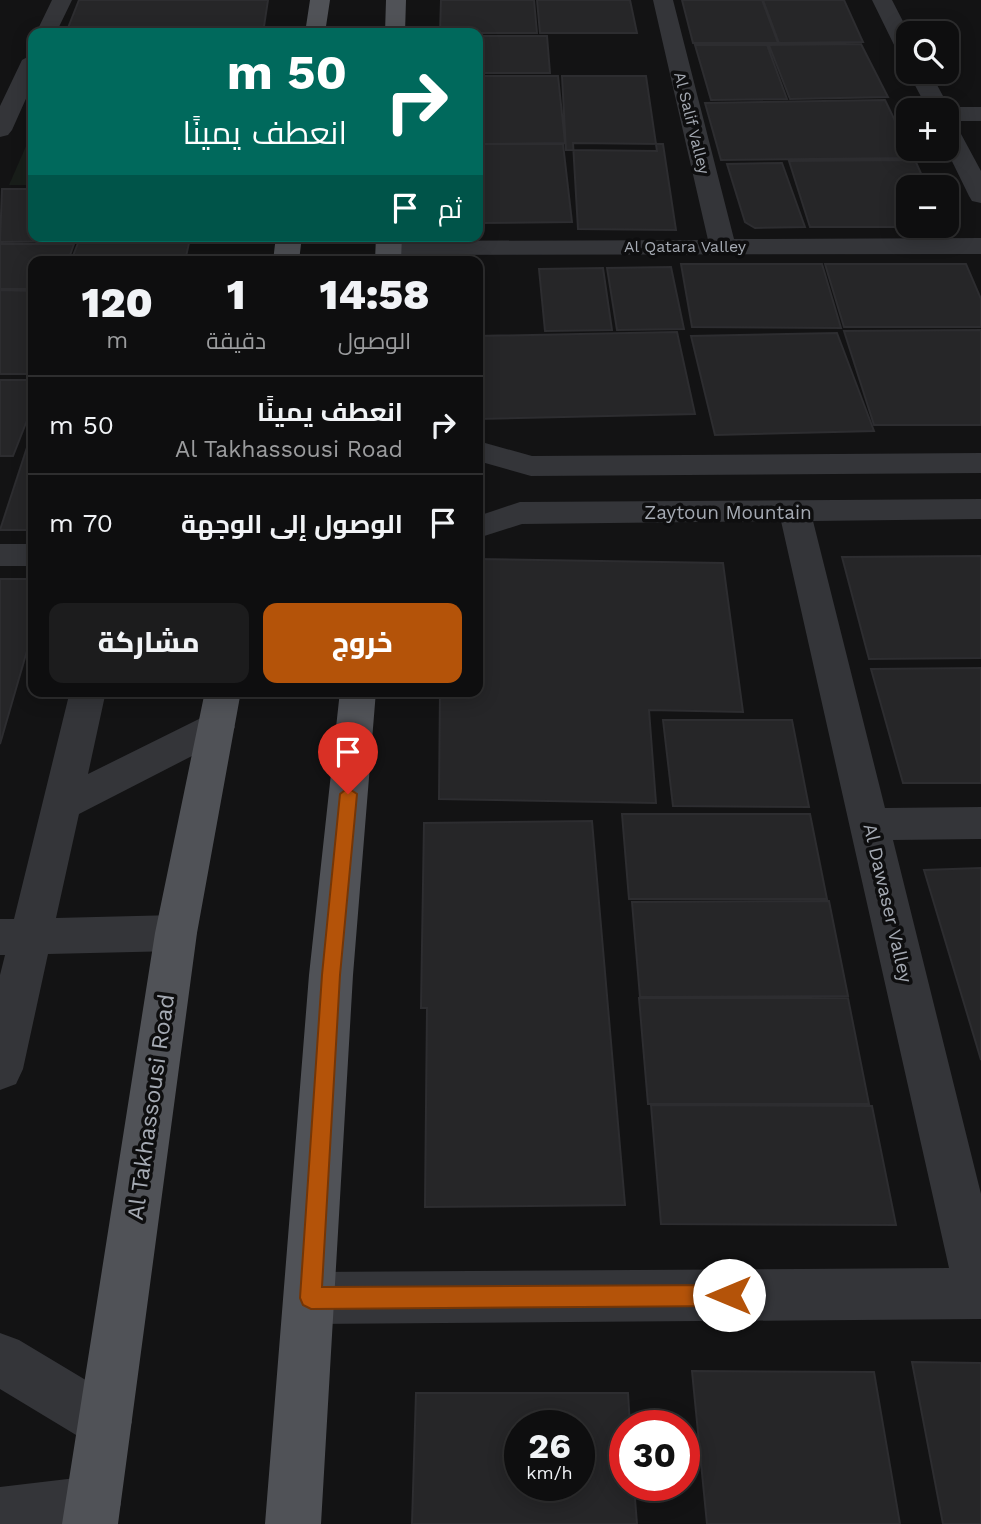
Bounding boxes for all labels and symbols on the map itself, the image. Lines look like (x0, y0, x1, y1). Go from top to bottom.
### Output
street label: Al Salif Valley (670, 70, 714, 177)
street label: Al Qatara Valley (624, 237, 747, 256)
street label: Zaytoun Mountain (644, 501, 812, 524)
pin (318, 722, 378, 794)
street label: Al Dawaser Valley (858, 821, 918, 985)
street label: Al Takhassousi Road (122, 992, 180, 1222)
position arrow (692, 1258, 766, 1332)
speed limit sign: 30 (609, 1410, 700, 1501)

